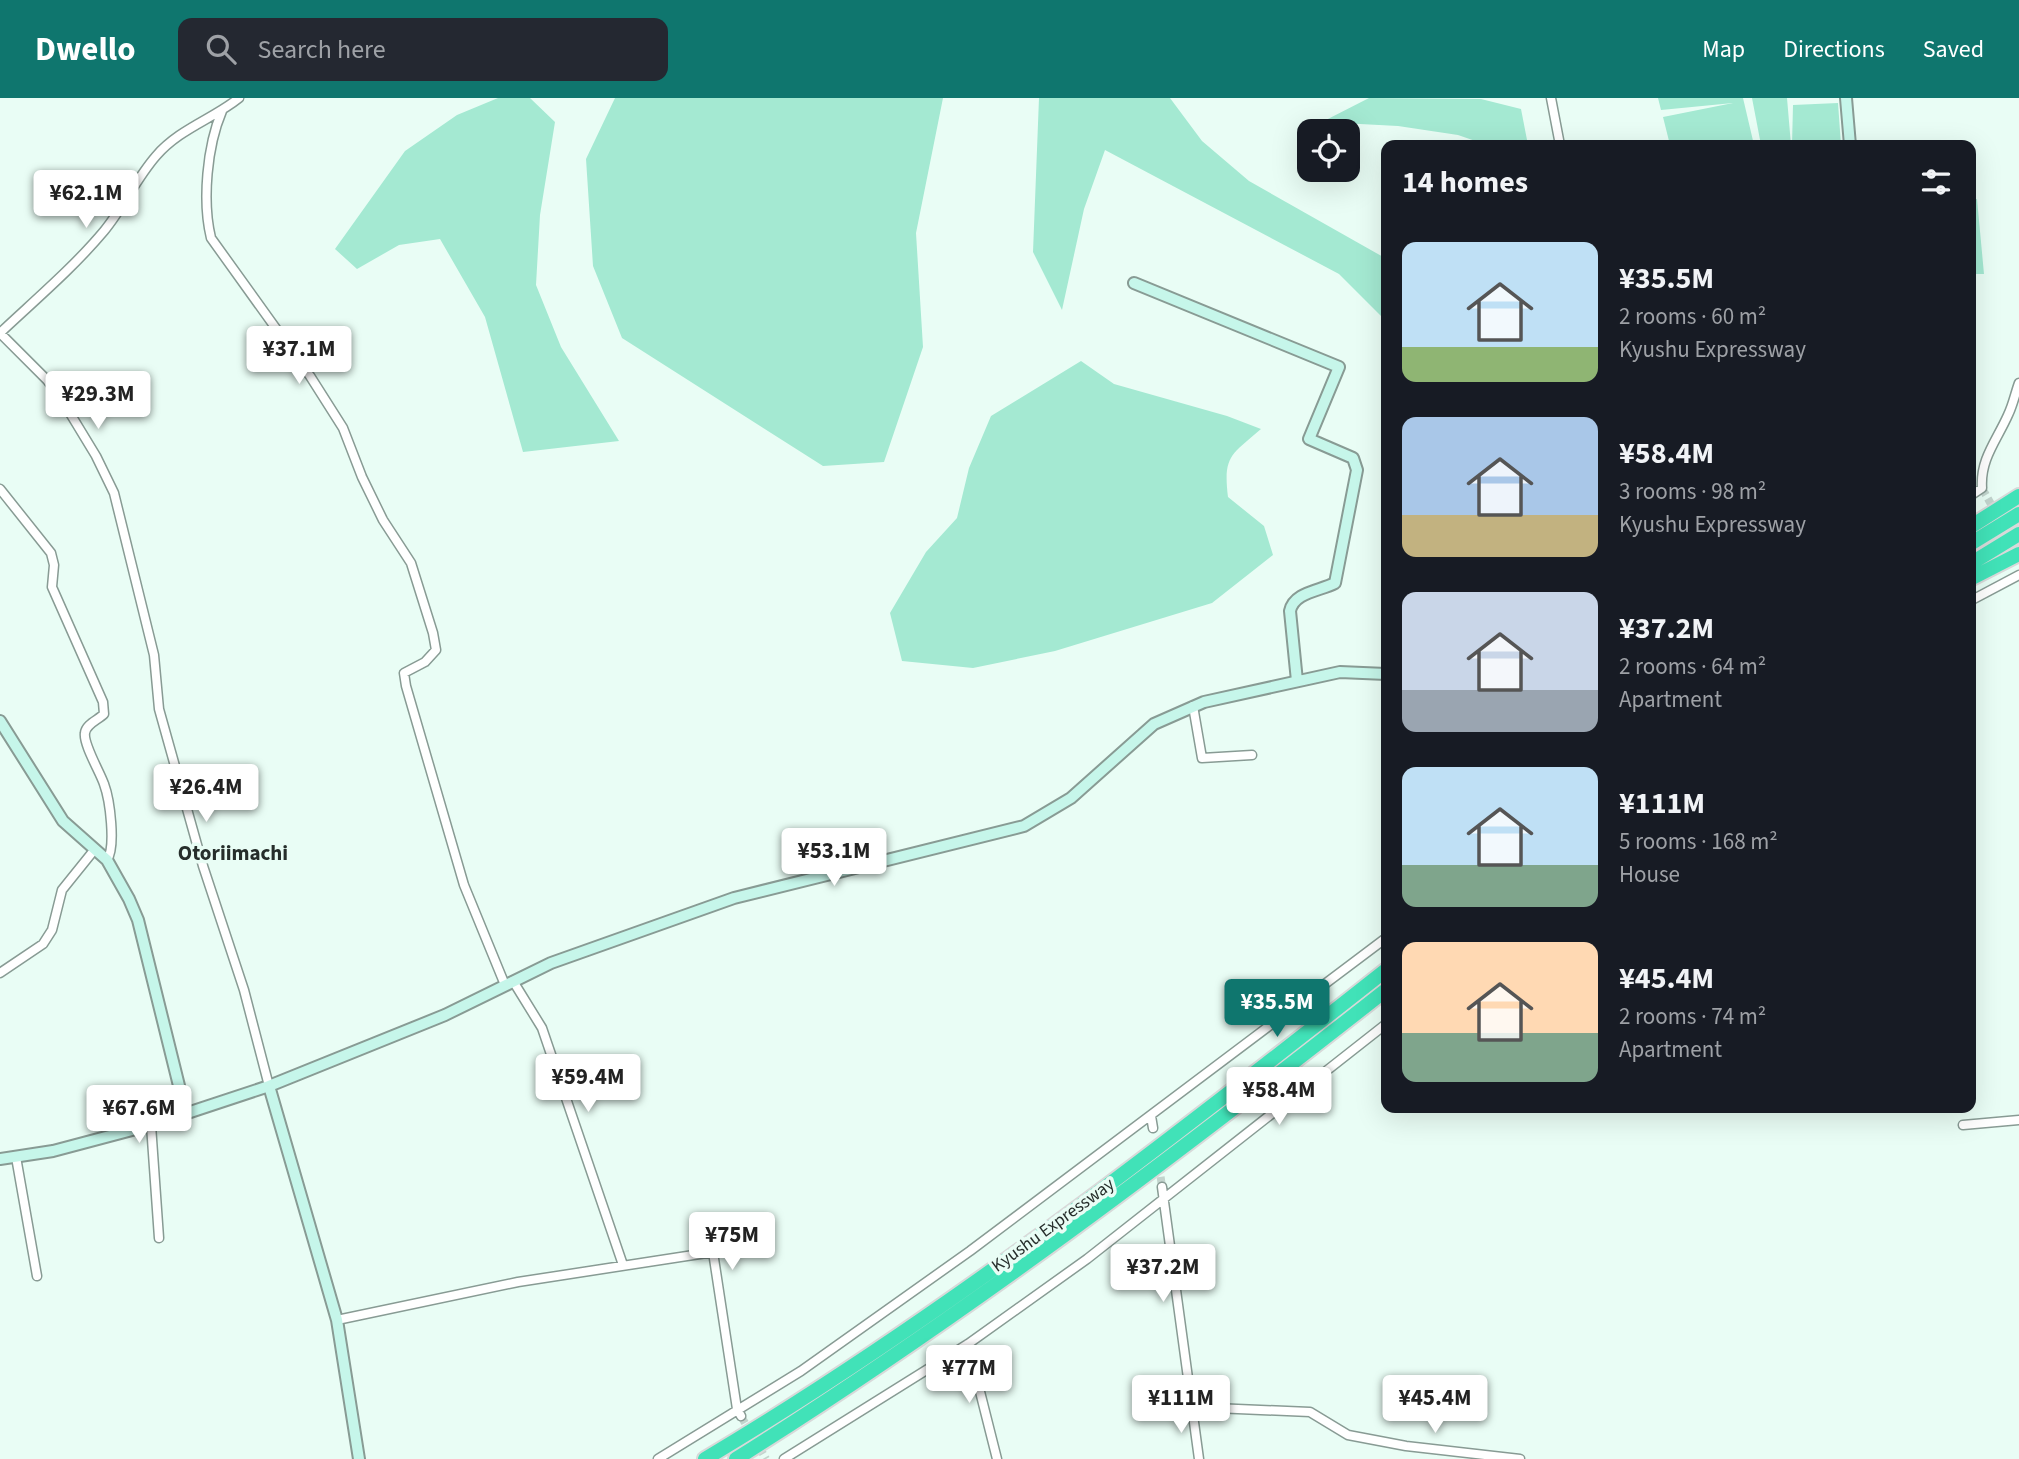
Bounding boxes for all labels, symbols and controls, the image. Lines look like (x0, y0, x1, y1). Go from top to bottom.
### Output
search box (178, 18, 668, 81)
text: Dwello (35, 26, 136, 73)
icon: search (202, 30, 240, 68)
text: Search here (258, 31, 386, 68)
text: Map (1702, 32, 1745, 67)
text: Directions (1783, 32, 1885, 67)
text: Saved (1923, 32, 1984, 67)
map controls (1297, 119, 1360, 182)
button: locate (1297, 119, 1360, 182)
text: 14 homes (1402, 161, 1528, 204)
icon: filters (1917, 163, 1955, 201)
pin: ¥62.1M (29, 170, 143, 230)
text: ¥62.1M (49, 176, 123, 209)
text: ¥35.5M (1619, 257, 1714, 300)
icon: home (1458, 270, 1542, 354)
text: 2 rooms · 60 m² (1619, 300, 1766, 333)
pin: ¥37.1M (242, 327, 356, 386)
text: ¥37.1M (262, 332, 336, 365)
text: Kyushu Expressway (1619, 333, 1806, 366)
pin: ¥29.3M (41, 372, 155, 431)
text: ¥29.3M (61, 377, 135, 410)
text: ¥58.4M (1619, 432, 1714, 475)
icon: home (1458, 445, 1542, 529)
text: 3 rooms · 98 m² (1619, 475, 1766, 508)
text: Kyushu Expressway (1619, 508, 1806, 541)
text: ¥37.2M (1619, 607, 1714, 650)
icon: home (1458, 620, 1542, 704)
text: 2 rooms · 64 m² (1619, 650, 1766, 683)
text: Apartment (1619, 683, 1722, 716)
pin: ¥26.4M (149, 764, 263, 824)
text: ¥26.4M (169, 770, 243, 803)
text: ¥111M (1619, 782, 1705, 825)
icon: home (1458, 795, 1542, 879)
text: 5 rooms · 168 m² (1619, 825, 1778, 858)
pin: ¥53.1M (777, 828, 891, 888)
text: ¥53.1M (797, 834, 871, 867)
district label: Otoriimachi (178, 838, 288, 868)
text: House (1619, 858, 1680, 891)
text: ¥45.4M (1619, 957, 1714, 1000)
icon: home (1458, 970, 1542, 1054)
pin: ¥35.5M (1220, 979, 1334, 1039)
text: ¥35.5M (1240, 985, 1314, 1018)
text: 2 rooms · 74 m² (1619, 1000, 1766, 1033)
text: Apartment (1619, 1033, 1722, 1066)
pin: ¥59.4M (531, 1054, 645, 1114)
text: ¥59.4M (551, 1060, 625, 1093)
pin: ¥58.4M (1222, 1068, 1336, 1127)
text: ¥58.4M (1242, 1073, 1316, 1106)
pin: ¥67.6M (82, 1086, 196, 1145)
text: ¥67.6M (102, 1091, 176, 1124)
street label: Kyushu Expressway (986, 1172, 1120, 1278)
pin: ¥75M (691, 1212, 773, 1272)
text: ¥75M (705, 1218, 759, 1251)
pin: ¥37.2M (1106, 1244, 1220, 1304)
text: ¥37.2M (1126, 1250, 1200, 1283)
pin: ¥77M (928, 1346, 1010, 1405)
text: ¥77M (942, 1351, 996, 1384)
pin: ¥111M (1132, 1376, 1230, 1435)
pin: ¥45.4M (1378, 1376, 1492, 1435)
text: ¥111M (1148, 1381, 1214, 1414)
text: ¥45.4M (1398, 1381, 1472, 1414)

